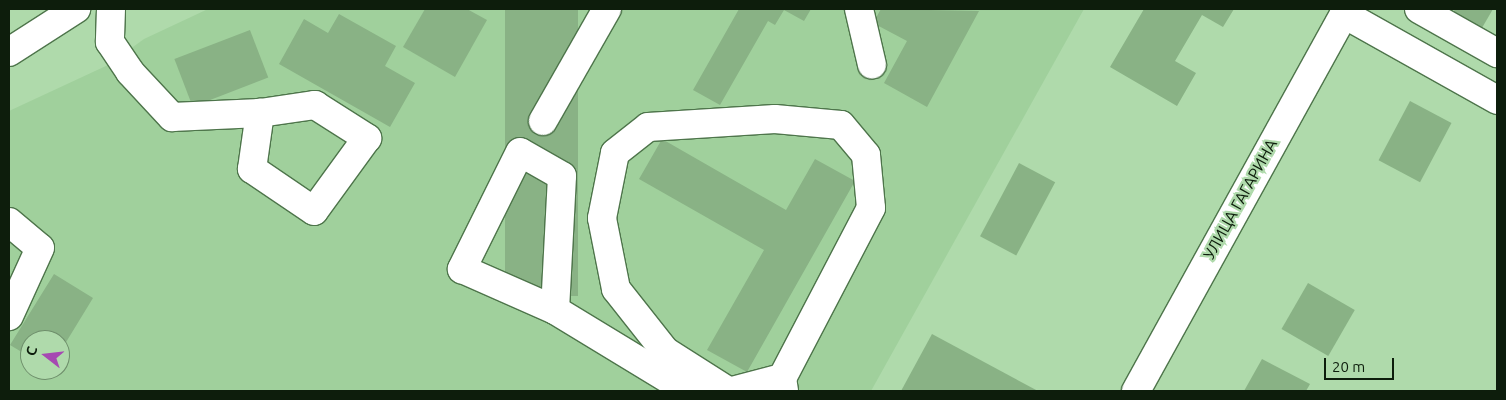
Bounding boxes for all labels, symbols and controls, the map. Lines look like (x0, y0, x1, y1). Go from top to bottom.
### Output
street label: УЛИЦА ГАГАРИНА (1199, 136, 1281, 262)
north arrow (20, 330, 70, 380)
text: С (23, 345, 40, 358)
scale bar (1326, 348, 1396, 380)
text: 20 m (1332, 358, 1365, 375)

